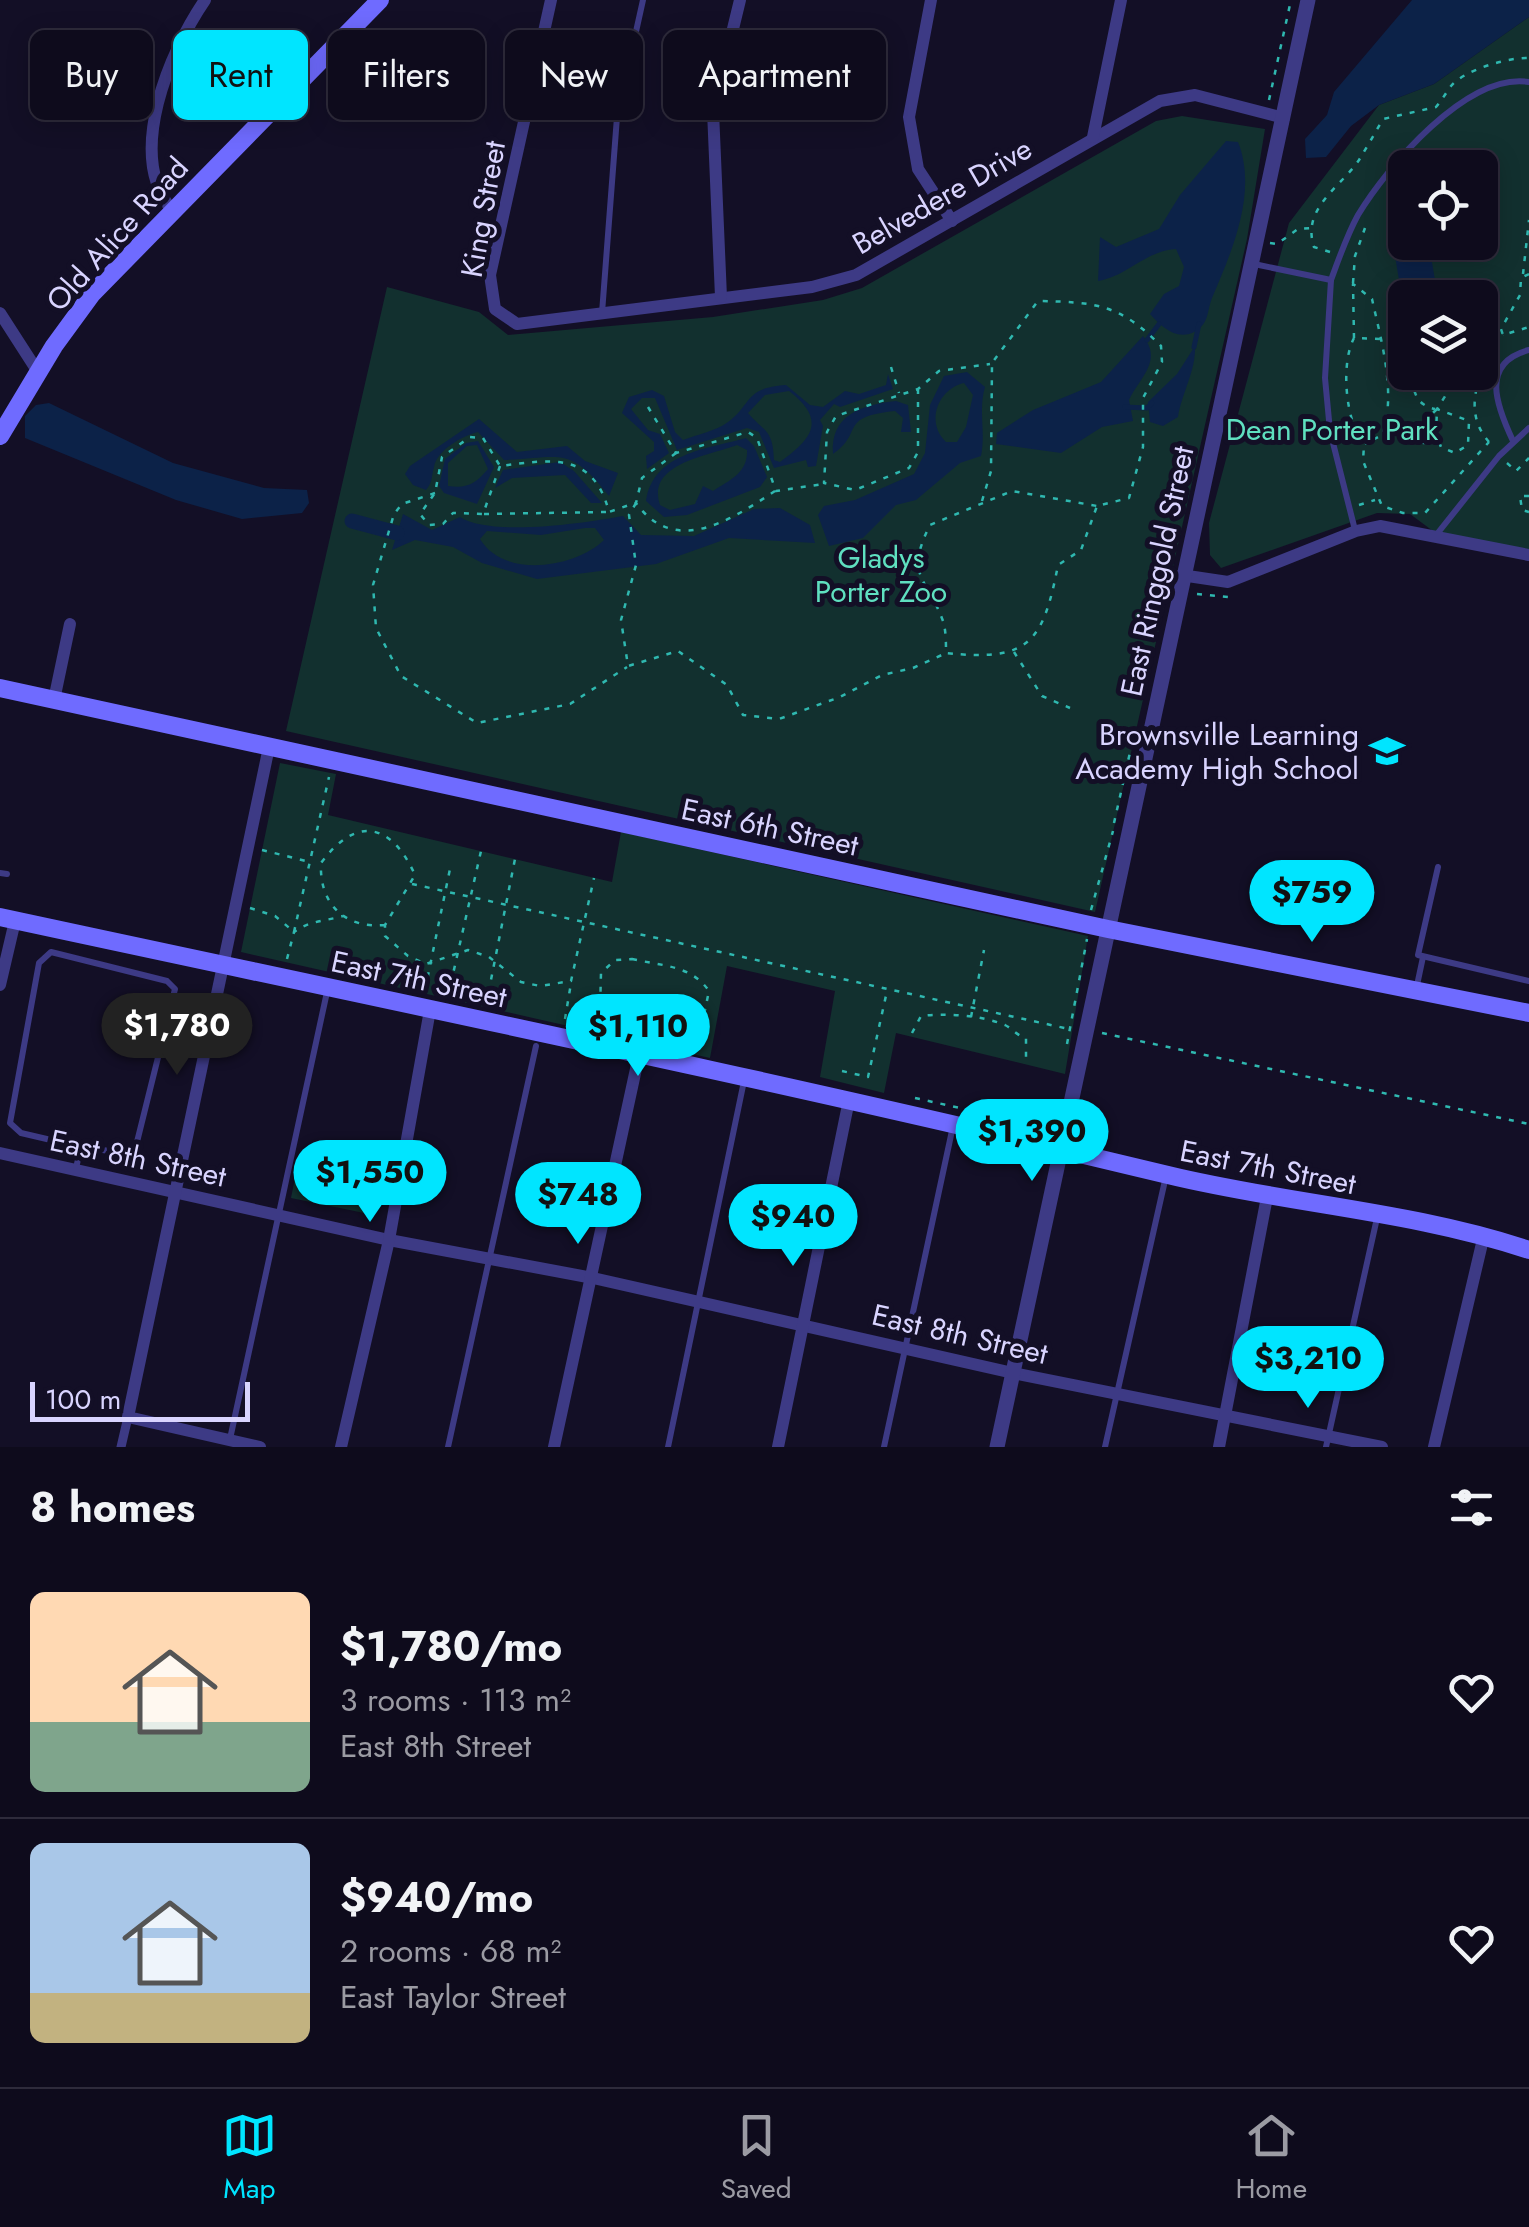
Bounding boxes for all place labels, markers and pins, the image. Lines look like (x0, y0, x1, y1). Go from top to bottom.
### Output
place label: Brownsville Learning Academy High School (1075, 713, 1359, 790)
school or university icon: Brownsville Learning Academy High School (1368, 732, 1406, 770)
pin: $759 (1253, 860, 1371, 945)
pin: $1,780 (96, 993, 258, 1078)
pin: $1,110 (557, 994, 719, 1079)
pin: $1,390 (951, 1099, 1113, 1184)
pin: $1,550 (289, 1140, 451, 1225)
pin: $748 (519, 1162, 637, 1247)
pin: $940 (734, 1184, 852, 1269)
pin: $3,210 (1227, 1326, 1389, 1411)

